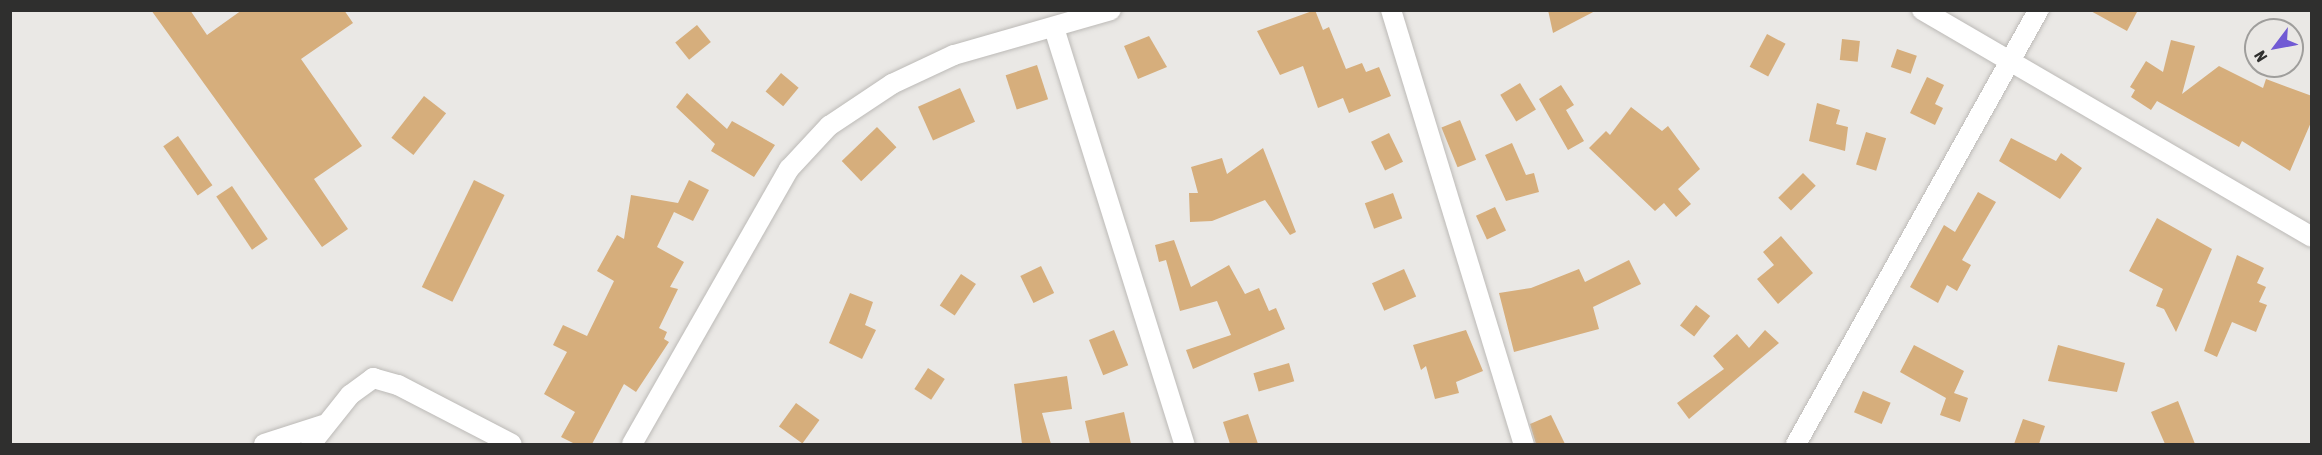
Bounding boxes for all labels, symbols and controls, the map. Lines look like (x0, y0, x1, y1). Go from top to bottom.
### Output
north arrow (2244, 18, 2304, 78)
text: N (2250, 48, 2271, 65)

